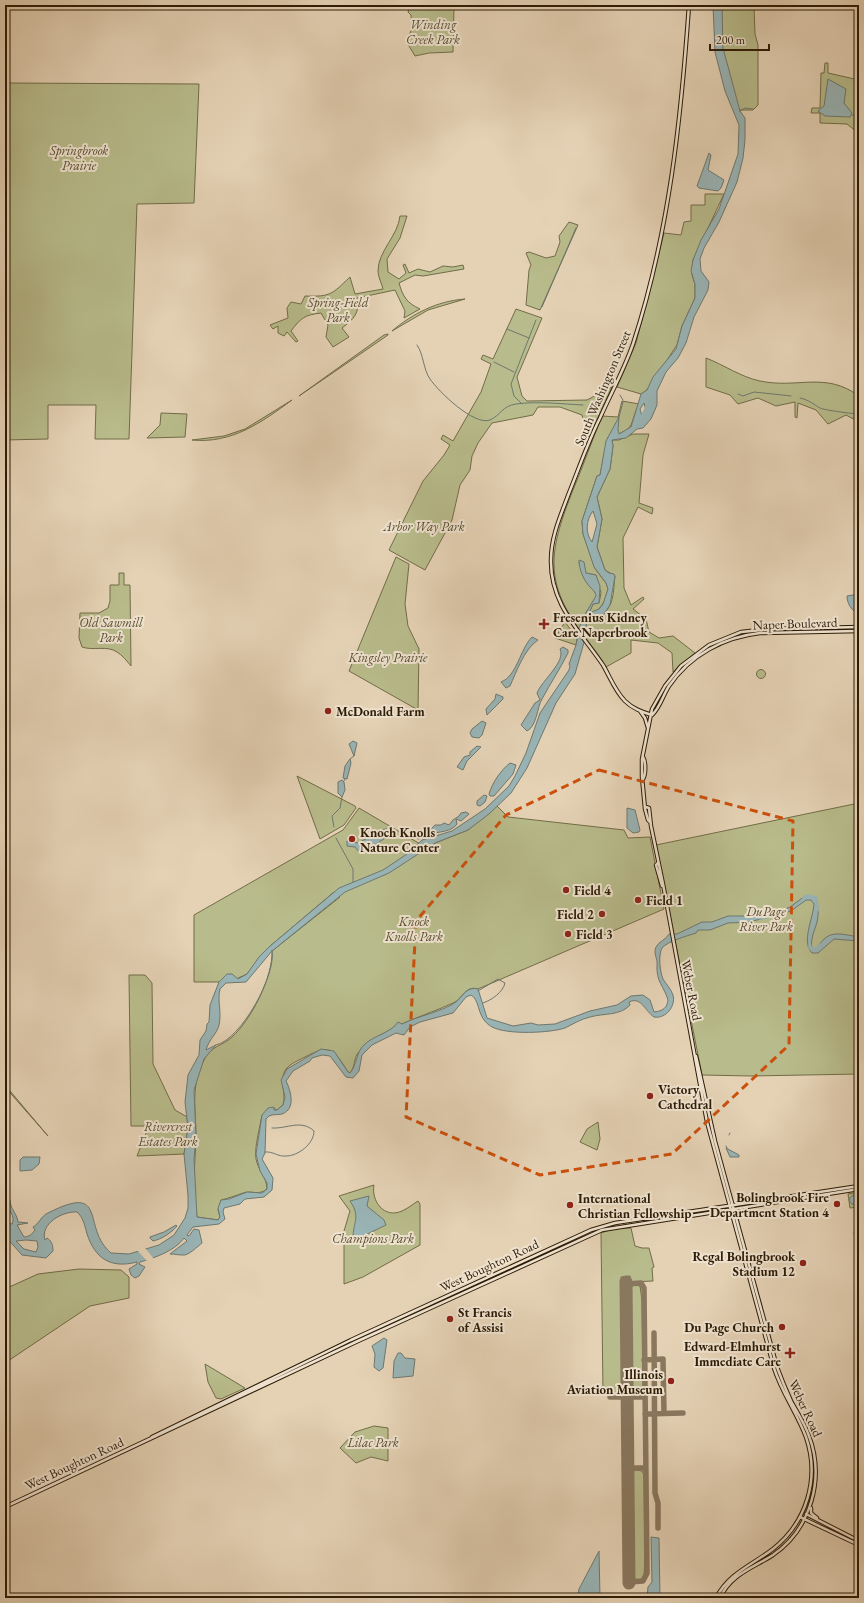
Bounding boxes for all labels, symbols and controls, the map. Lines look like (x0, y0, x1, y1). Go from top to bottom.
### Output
park label: Winding Creek Park (406, 16, 460, 48)
scale bar (710, 26, 769, 52)
text: 200 m (716, 32, 746, 48)
park label: Springbrook Prairie (49, 142, 108, 174)
park label: Spring-Field Park (307, 294, 369, 326)
street label: South Washington Street (570, 328, 634, 448)
park label: Arbor Way Park (382, 518, 465, 535)
place label: Fresenius Kidney Care Naperbrook (553, 609, 649, 641)
park label: Old Sawmill Park (79, 614, 143, 646)
street label: Naper Boulevard (752, 614, 838, 633)
marker: Fresenius Kidney Care Naperbrook (538, 618, 550, 630)
park label: Kingsley Prairie (348, 649, 428, 666)
place label: McDonald Farm (336, 703, 425, 720)
marker: McDonald Farm (323, 706, 333, 716)
place label: Knoch Knolls Nature Center (360, 824, 440, 856)
marker: Knoch Knolls Nature Center (347, 834, 357, 844)
place label: Field 4 (574, 882, 611, 899)
marker: Field 4 (561, 885, 571, 895)
place label: Field 1 (646, 892, 683, 909)
marker: Field 1 (633, 895, 643, 905)
park label: DuPage River Park (739, 903, 793, 935)
place label: Field 2 (557, 906, 594, 923)
marker: Field 2 (597, 909, 607, 919)
park label: Knock Knolls Park (384, 913, 443, 945)
place label: Field 3 (576, 926, 613, 943)
marker: Field 3 (563, 929, 573, 939)
street label: Weber Road (677, 958, 706, 1022)
place label: Victory Cathedral (658, 1081, 713, 1113)
marker: Victory Cathedral (645, 1091, 655, 1101)
park label: Rivercrest Estates Park (137, 1118, 198, 1150)
place label: Bolingbrook Fire Department Station 4 (710, 1189, 830, 1221)
place label: International Christian Fellowship (578, 1190, 692, 1222)
marker: Bolingbrook Fire Department Station 4 (832, 1199, 842, 1209)
marker: International Christian Fellowship (565, 1200, 575, 1210)
park label: Champions Park (332, 1230, 414, 1247)
street label: West Boughton Road (437, 1235, 542, 1296)
place label: Regal Bolingbrook Stadium 12 (693, 1248, 796, 1280)
marker: Regal Bolingbrook Stadium 12 (798, 1258, 808, 1268)
place label: St Francis of Assisi (458, 1304, 512, 1336)
marker: St Francis of Assisi (445, 1314, 455, 1324)
place label: Du Page Church (684, 1319, 775, 1336)
marker: Du Page Church (777, 1322, 787, 1332)
place label: Edward-Elmhurst Immediate Care (684, 1338, 782, 1370)
marker: Edward-Elmhurst Immediate Care (784, 1347, 796, 1359)
place label: Illinois Aviation Museum (566, 1366, 664, 1398)
marker: Illinois Aviation Museum (666, 1376, 676, 1386)
street label: Weber Road (785, 1377, 826, 1440)
street label: West Boughton Road (22, 1433, 127, 1494)
park label: Lilac Park (346, 1434, 399, 1451)

